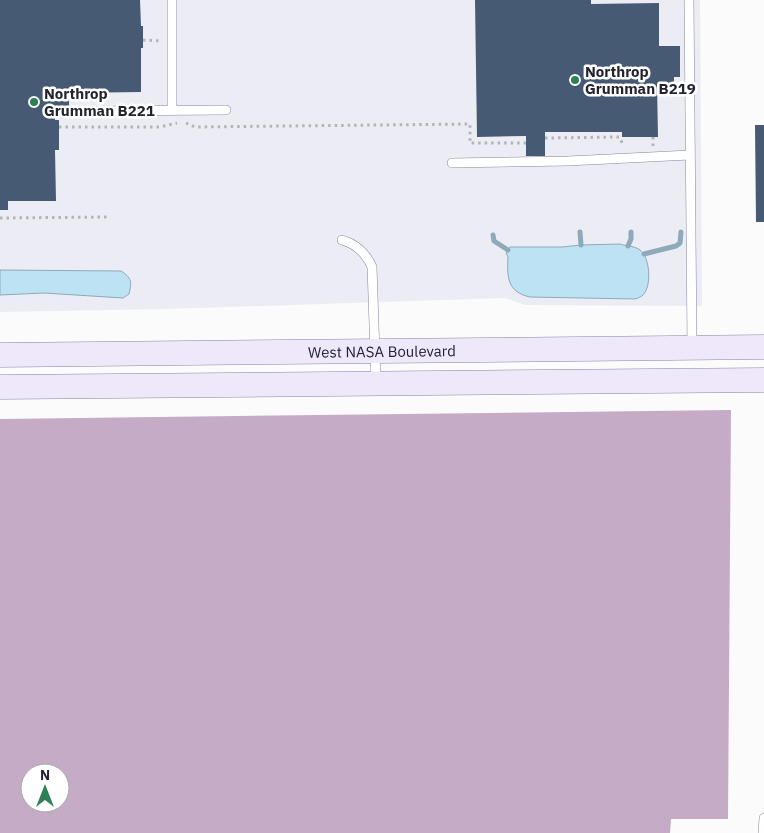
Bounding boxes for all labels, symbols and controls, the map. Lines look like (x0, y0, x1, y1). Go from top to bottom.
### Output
place label: Northrop Grumman B219 (585, 62, 696, 98)
marker: Northrop Grumman B219 (569, 74, 581, 86)
place label: Northrop Grumman B221 (44, 84, 155, 120)
marker: Northrop Grumman B221 (28, 96, 40, 108)
street label: West NASA Boulevard (308, 341, 456, 361)
north arrow (20, 763, 70, 813)
text: N (40, 766, 50, 784)

